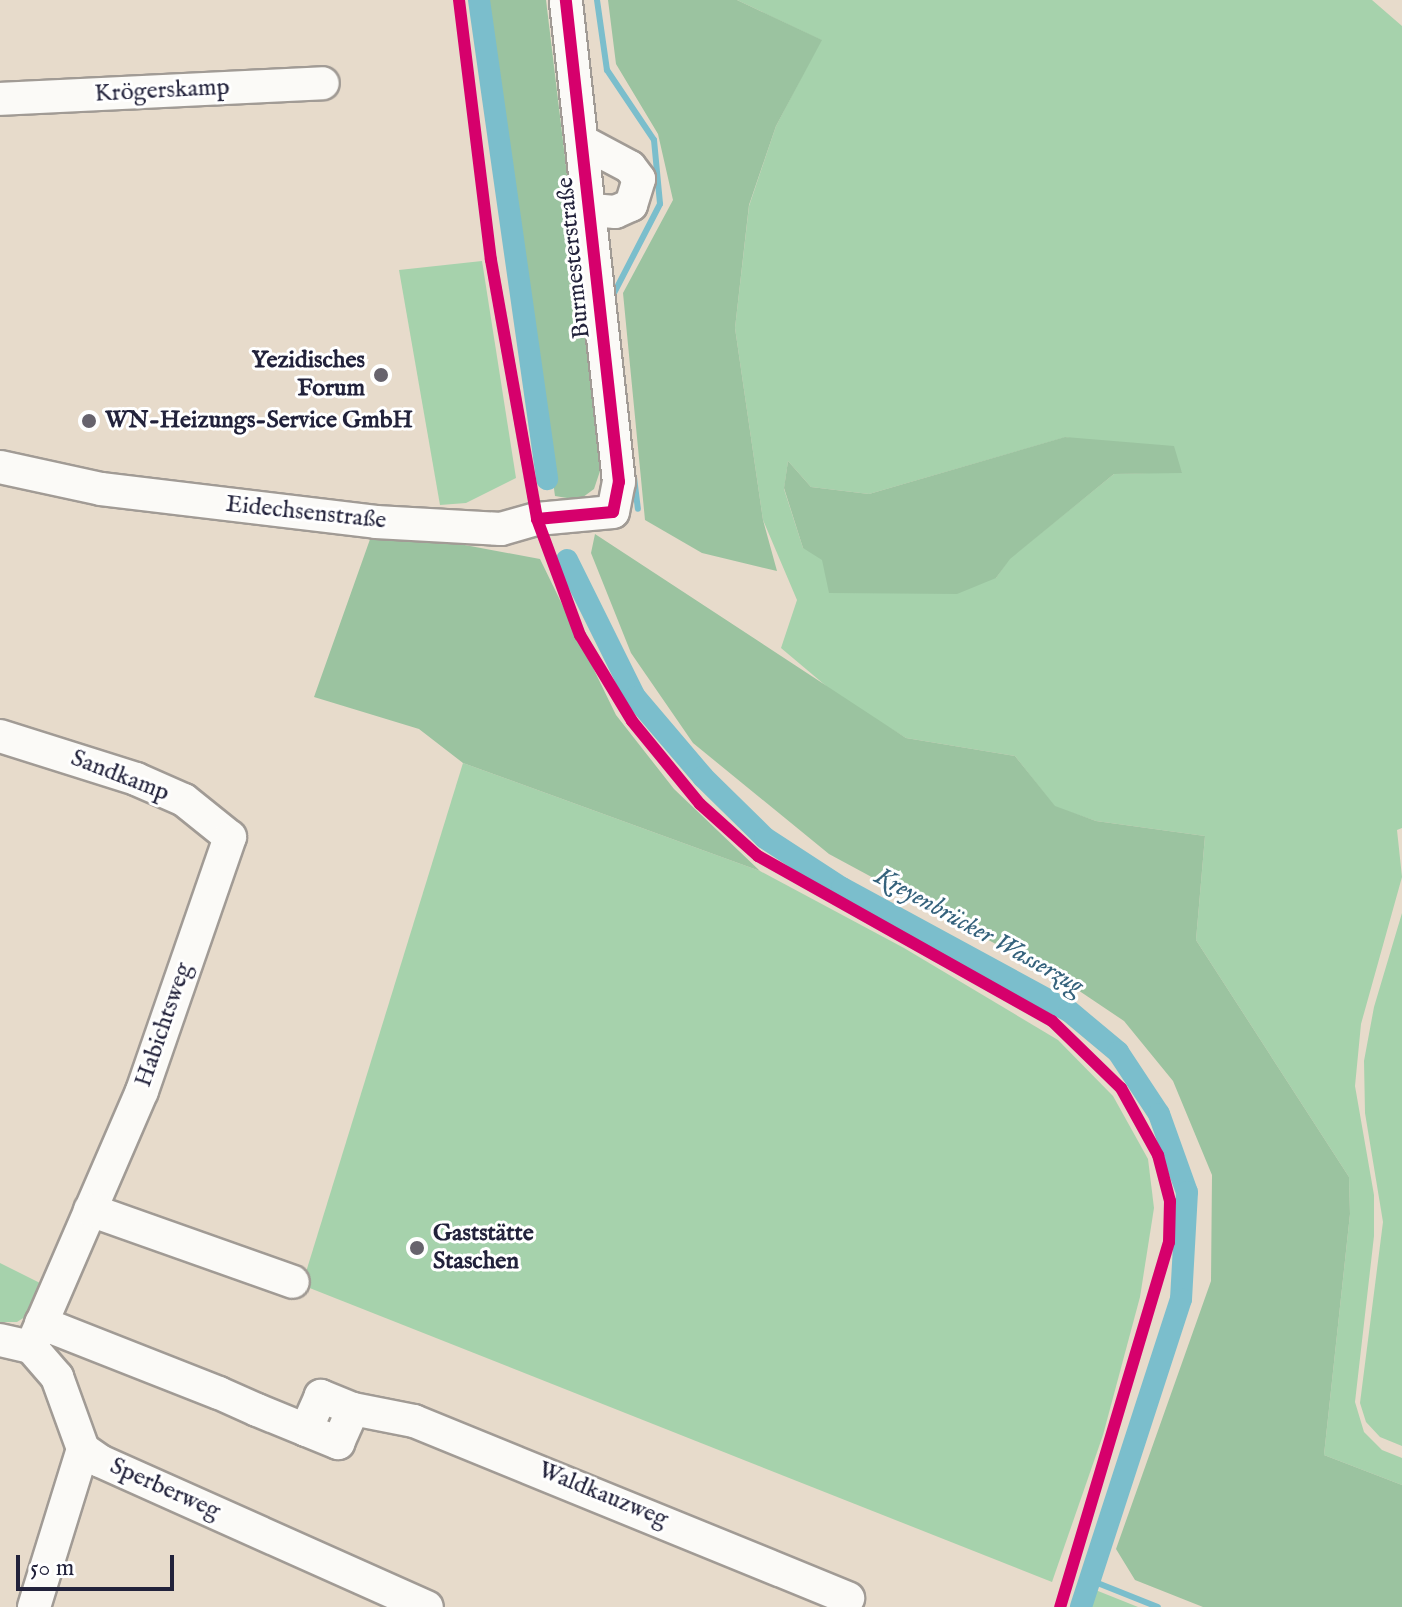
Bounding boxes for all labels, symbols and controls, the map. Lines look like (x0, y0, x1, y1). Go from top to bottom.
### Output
street label: Krögerskamp (94, 73, 230, 109)
street label: Burmesterstraße (551, 176, 597, 340)
place label: Yezidisches Forum (252, 347, 365, 403)
marker: Yezidisches Forum (372, 366, 390, 384)
place label: WN-Heizungs-Service GmbH (105, 407, 413, 435)
marker: WN-Heizungs-Service GmbH (80, 412, 98, 430)
street label: Eidechsenstraße (224, 490, 388, 536)
street label: Sandkamp (67, 744, 173, 808)
water label: Kreyenbrücker Wasserzug (869, 861, 1089, 1001)
street label: Habichtsweg (129, 959, 199, 1091)
place label: Gaststätte Staschen (433, 1220, 534, 1276)
marker: Gaststätte Staschen (408, 1239, 426, 1257)
street label: Sperberweg (105, 1452, 225, 1526)
street label: Waldkauzweg (534, 1456, 672, 1534)
scale bar (20, 1539, 178, 1589)
text: 50 m (30, 1553, 74, 1584)

